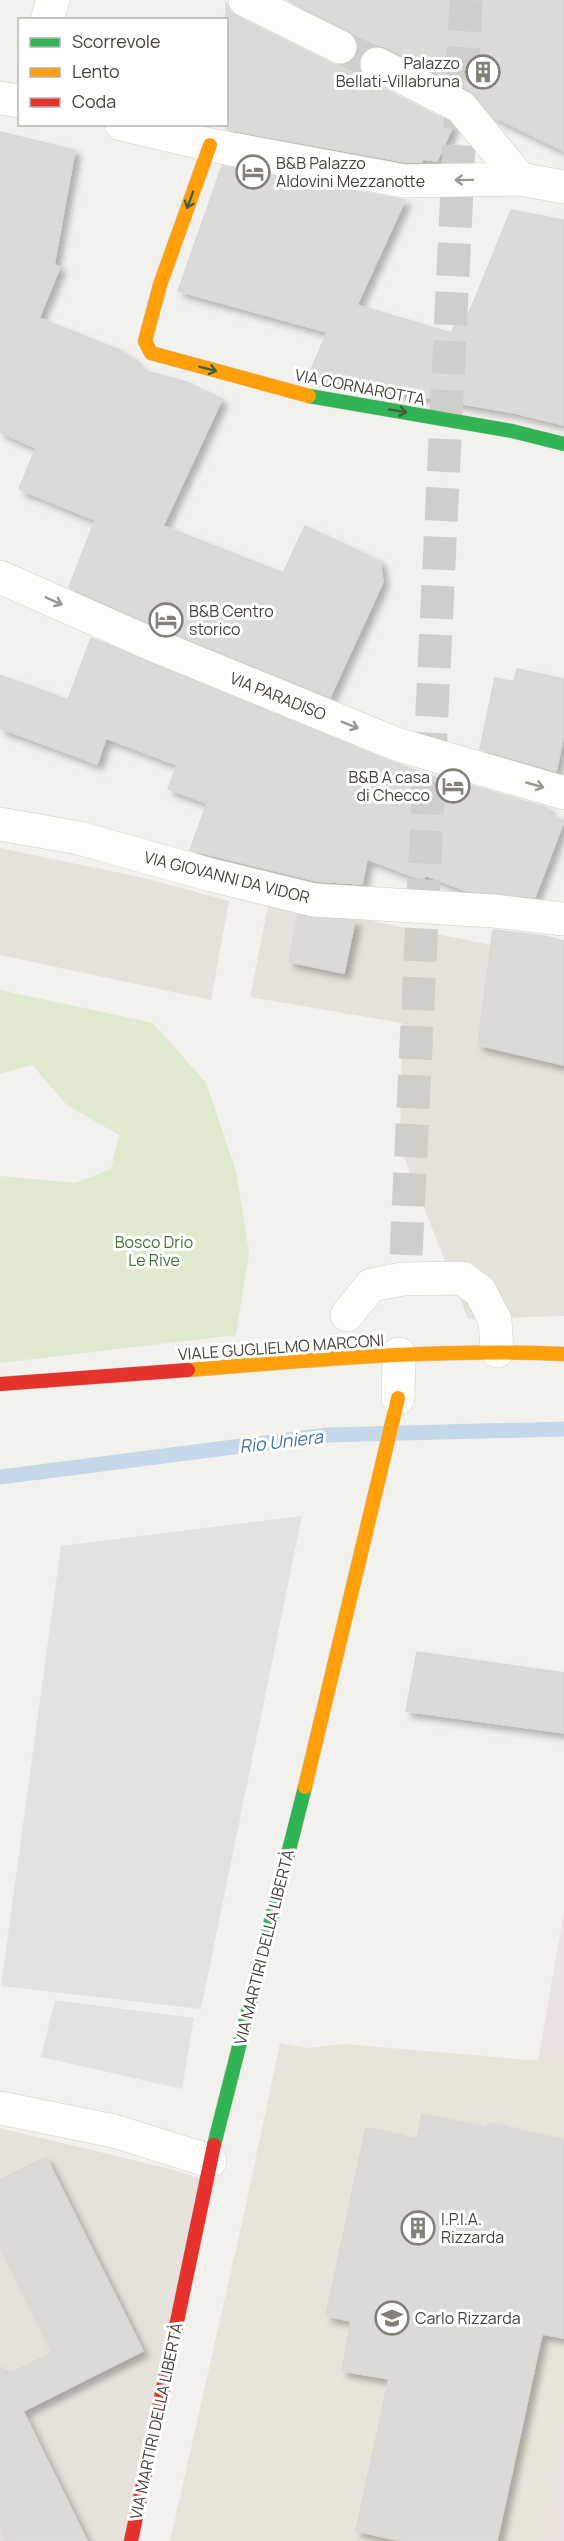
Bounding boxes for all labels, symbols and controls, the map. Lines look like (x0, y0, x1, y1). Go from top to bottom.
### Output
legend (18, 18, 228, 126)
text: Scorrevole (72, 29, 161, 53)
place label: Palazzo Bellati-Villabruna (336, 52, 460, 92)
building icon: Palazzo Bellati-Villabruna (465, 54, 501, 90)
text: Lento (72, 59, 120, 83)
text: Coda (72, 89, 116, 113)
place label: B&B Palazzo Aldovini Mezzanotte (276, 152, 425, 192)
hotel icon: B&B Palazzo Aldovini Mezzanotte (235, 154, 271, 190)
one-way arrow (455, 174, 475, 186)
one-way arrow (184, 190, 195, 209)
one-way arrow (198, 363, 217, 375)
street label: VIA CORNAROTTA (293, 364, 427, 410)
one-way arrow (387, 406, 407, 417)
one-way arrow (44, 595, 62, 607)
place label: B&B Centro storico (189, 600, 274, 640)
hotel icon: B&B Centro storico (148, 602, 184, 638)
street label: VIA PARADISO (227, 667, 330, 725)
one-way arrow (340, 720, 358, 731)
place label: B&B A casa di Checco (348, 766, 430, 806)
hotel icon: B&B A casa di Checco (435, 768, 471, 804)
one-way arrow (525, 780, 544, 791)
street label: VIA GIOVANNI DA VIDOR (142, 846, 312, 908)
park label: Bosco Drio Le Rive (115, 1231, 193, 1271)
street label: VIALE GUGLIELMO MARCONI (177, 1329, 385, 1365)
water label: Rio Uniera (238, 1424, 325, 1458)
street label: VIA MARTIRI DELLA LIBERTÀ (229, 1847, 299, 2047)
place label: I.P.I.A. Rizzarda (441, 2208, 504, 2248)
building icon: I.P.I.A. Rizzarda (400, 2210, 436, 2246)
school or university icon: Carlo Rizzarda (374, 2300, 410, 2336)
place label: Carlo Rizzarda (415, 2307, 521, 2329)
street label: VIA MARTIRI DELLA LIBERTÀ (124, 2321, 188, 2521)

